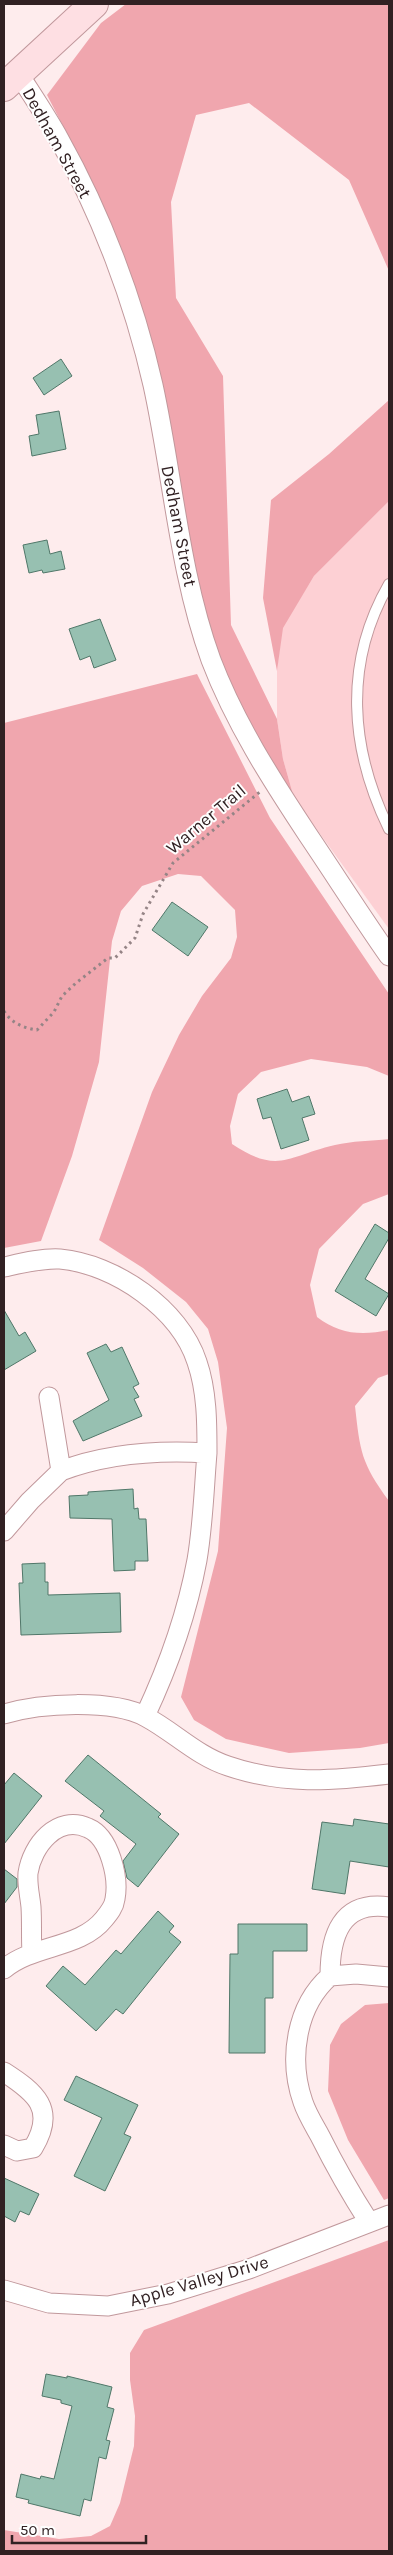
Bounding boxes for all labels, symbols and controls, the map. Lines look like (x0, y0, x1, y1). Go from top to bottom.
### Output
street label: Dedham Street (18, 84, 97, 202)
street label: Dedham Street (156, 463, 202, 589)
street label: Warner Trail (162, 779, 250, 859)
street label: Apple Valley Drive (127, 2251, 271, 2311)
scale bar (12, 2512, 146, 2544)
text: 50 m (20, 2521, 55, 2539)

